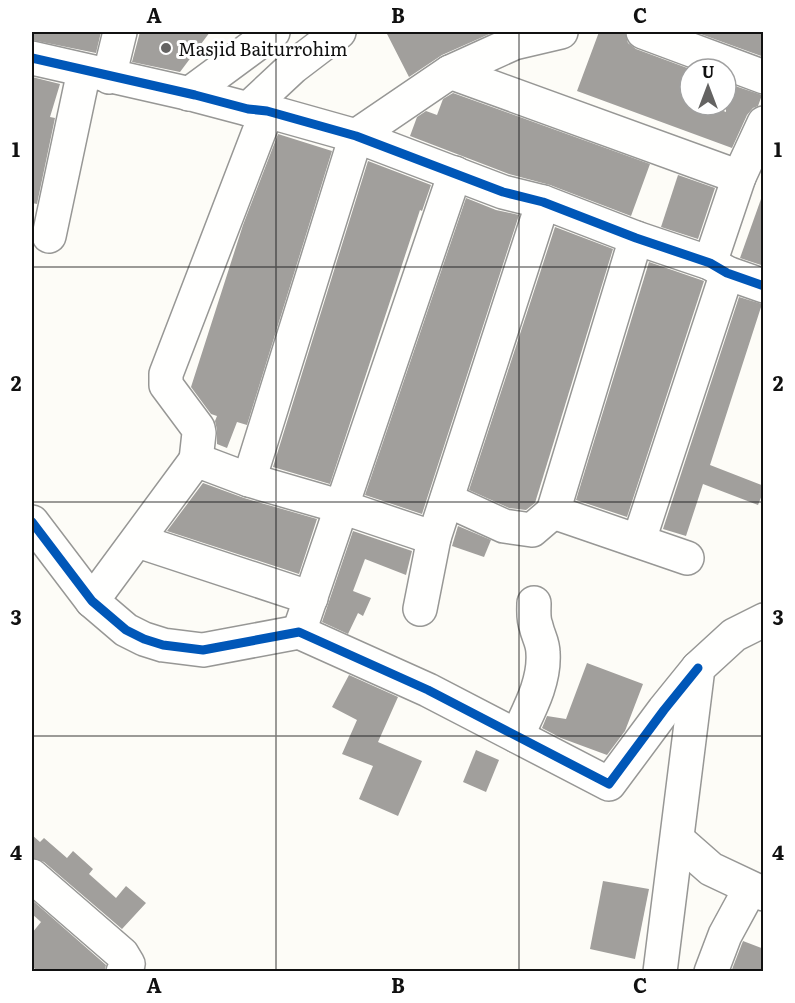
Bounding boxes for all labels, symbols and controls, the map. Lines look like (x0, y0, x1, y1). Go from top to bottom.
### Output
text: A (146, 0, 162, 29)
text: B (391, 0, 405, 29)
text: C (633, 0, 647, 29)
place label: Masjid Baiturrohim (178, 35, 348, 62)
marker: Masjid Baiturrohim (159, 41, 173, 55)
north arrow (678, 57, 738, 117)
text: U (702, 59, 715, 83)
text: 1 (12, 133, 20, 163)
text: 1 (774, 133, 782, 163)
text: 2 (11, 367, 22, 397)
text: 2 (773, 367, 784, 397)
text: 3 (10, 601, 22, 631)
text: 3 (772, 601, 784, 631)
text: 4 (10, 836, 22, 866)
text: 4 (772, 836, 784, 866)
text: A (146, 969, 162, 999)
text: B (391, 969, 405, 999)
text: C (633, 969, 647, 999)

